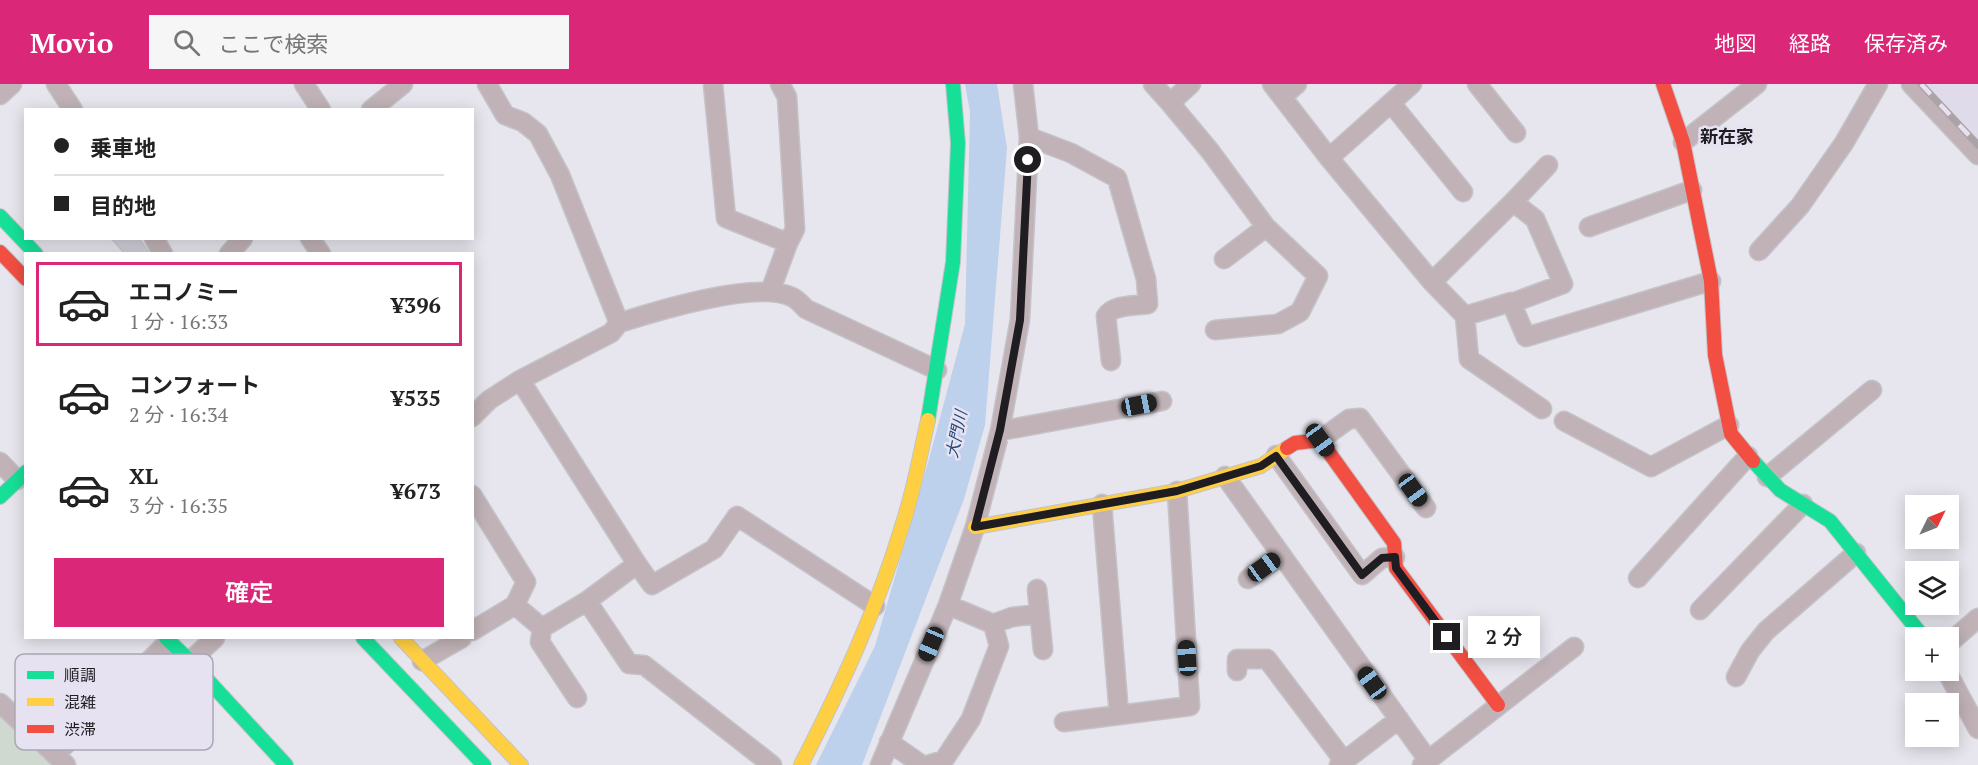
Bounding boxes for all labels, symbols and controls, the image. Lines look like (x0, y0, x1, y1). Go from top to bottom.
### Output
search box (149, 15, 569, 69)
text: Movio (30, 24, 113, 61)
icon: search (170, 26, 203, 59)
text: ここで検索 (218, 29, 328, 58)
text: 地図 (1714, 29, 1756, 57)
text: 経路 (1789, 29, 1831, 57)
text: 保存済み (1864, 29, 1948, 57)
district label: 新在家 (1700, 124, 1754, 148)
text: 乗車地 (90, 133, 156, 162)
route start (1014, 146, 1041, 173)
text: 目的地 (90, 191, 156, 220)
icon: car (57, 277, 111, 331)
text: エコノミー (129, 277, 239, 306)
text: ¥396 (391, 290, 441, 319)
text: 1 分 · 16:33 (129, 308, 228, 335)
icon: car (57, 370, 111, 424)
text: コンフォート (129, 370, 260, 399)
text: ¥535 (391, 383, 441, 412)
car (1120, 393, 1158, 417)
text: 2 分 · 16:34 (129, 401, 228, 428)
water label: 大門川 (940, 406, 972, 460)
car (1302, 420, 1338, 460)
text: XL (129, 461, 158, 490)
icon: car (57, 463, 111, 517)
car (1395, 470, 1431, 510)
text: ¥673 (391, 476, 441, 505)
text: 3 分 · 16:35 (129, 492, 228, 519)
north arrow (1905, 495, 1959, 549)
map controls (1905, 495, 1959, 747)
car (1244, 549, 1284, 585)
button: 確定 (54, 558, 444, 627)
button: layers (1905, 561, 1959, 615)
callout: 2 分 (1468, 616, 1540, 658)
route end (1433, 623, 1460, 650)
text: 2 分 (1486, 623, 1522, 650)
car (916, 624, 946, 664)
button: + (1905, 627, 1959, 681)
car (1177, 639, 1197, 677)
legend (15, 654, 213, 750)
car (1354, 663, 1390, 703)
text: 順調 (64, 664, 96, 686)
text: 混雑 (64, 691, 96, 713)
button: − (1905, 693, 1959, 747)
text: 渋滞 (64, 718, 96, 740)

